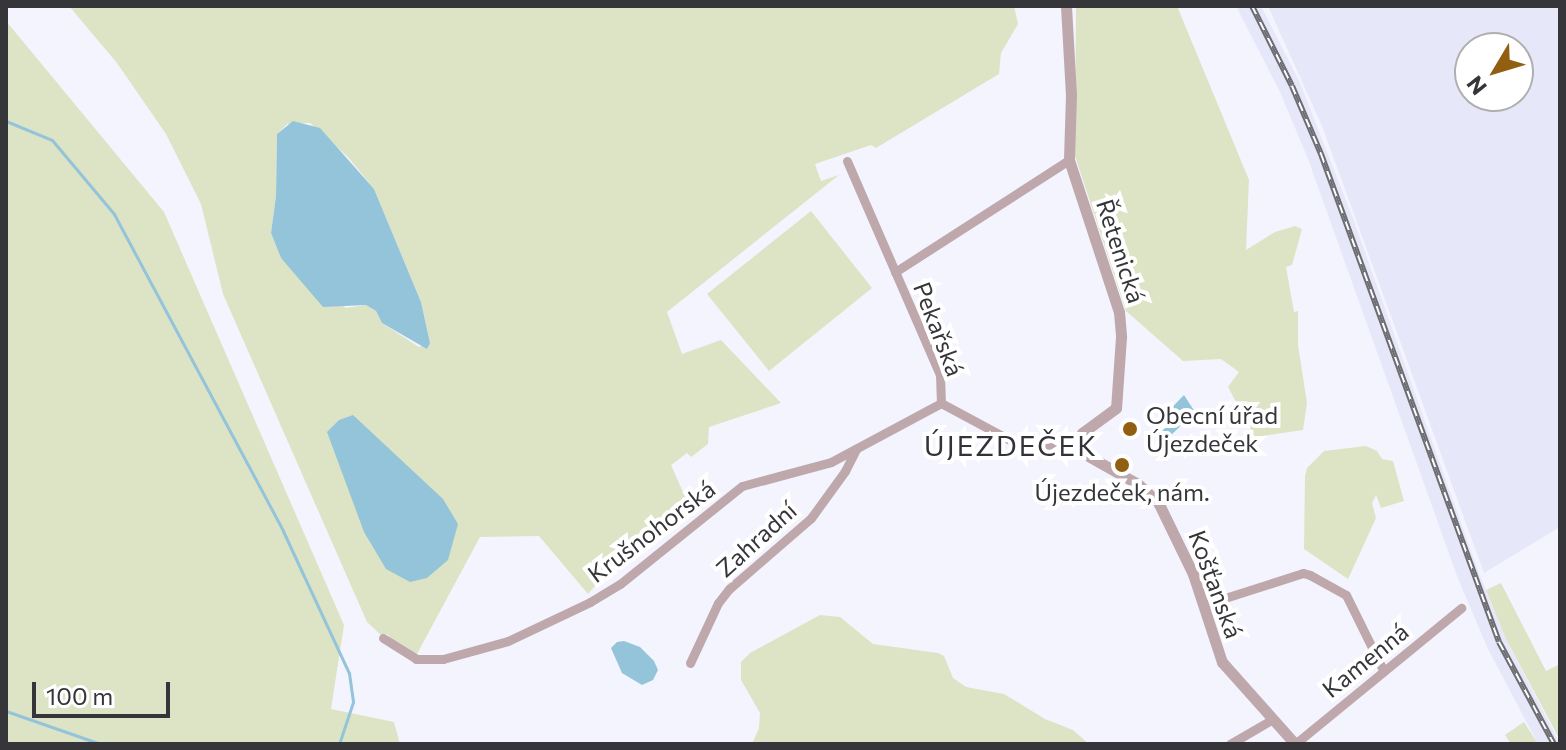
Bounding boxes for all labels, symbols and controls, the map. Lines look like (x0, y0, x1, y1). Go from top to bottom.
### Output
north arrow (1454, 32, 1534, 112)
text: N (1461, 71, 1492, 101)
street label: Řetenická (1091, 196, 1151, 306)
street label: Pekařská (908, 278, 970, 380)
place label: Obecní úřad Újezdeček (1146, 401, 1278, 457)
marker: Obecní úřad Újezdeček (1121, 420, 1139, 438)
district label: ÚJEZDEČEK (924, 428, 1098, 462)
marker: Újezdeček, nám. (1113, 456, 1131, 474)
street label: Krušnohorská (582, 474, 720, 588)
place label: Újezdeček, nám. (1034, 478, 1210, 506)
street label: Zahradní (710, 495, 802, 583)
street label: Košťanská (1183, 526, 1249, 642)
street label: Kamenná (1316, 617, 1414, 703)
scale bar (36, 666, 174, 716)
text: 100 m (46, 681, 113, 710)

